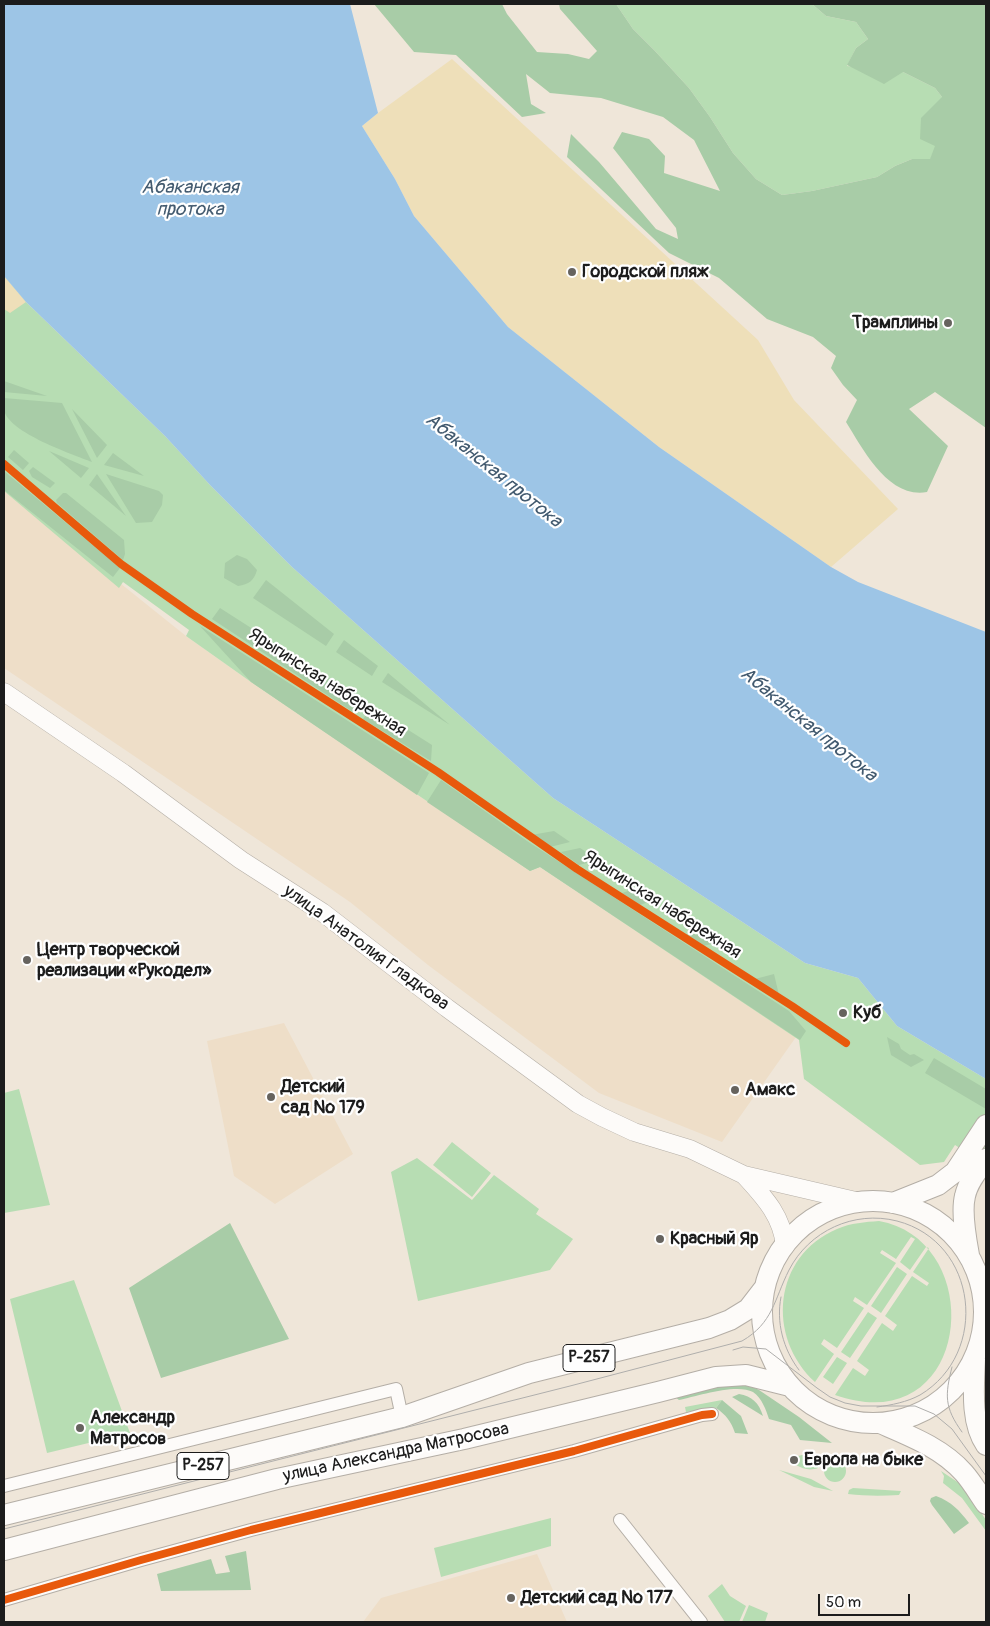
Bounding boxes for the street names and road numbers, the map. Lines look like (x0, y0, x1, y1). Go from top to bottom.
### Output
street label: Ярыгинская набережная (244, 624, 410, 742)
street label: Ярыгинская набережная (579, 846, 745, 964)
street label: улица Анатолия Гладкова (279, 881, 453, 1015)
road number: Р-257 (563, 1345, 615, 1372)
street label: улица Александра Матросова (281, 1418, 511, 1488)
road number: Р-257 (177, 1452, 229, 1480)

